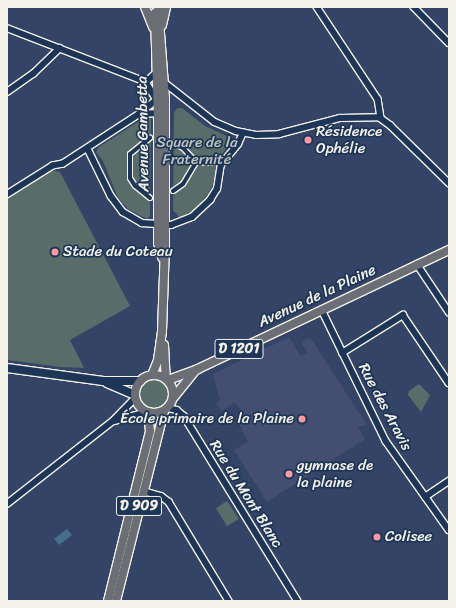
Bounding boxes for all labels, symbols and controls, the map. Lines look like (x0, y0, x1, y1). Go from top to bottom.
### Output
street label: Avenue Gambetta (133, 76, 153, 192)
place label: Résidence Ophélie (316, 122, 382, 157)
park label: Square de la Fraternité (157, 133, 237, 168)
marker: Résidence Ophélie (303, 135, 313, 145)
place label: Stade du Coteau (63, 243, 173, 261)
marker: Stade du Coteau (50, 247, 60, 257)
street label: Avenue de la Plaine (255, 261, 379, 331)
road number: D 1201 (214, 337, 264, 361)
street label: Rue des Aravis (355, 360, 415, 454)
place label: École primaire de la Plaine (120, 410, 294, 428)
marker: École primaire de la Plaine (297, 414, 307, 424)
street label: Rue du Mont Blanc (206, 437, 286, 551)
place label: gymnase de la plaine (297, 456, 374, 491)
marker: gymnase de la plaine (284, 469, 294, 479)
road number: D 909 (115, 494, 163, 518)
place label: Colisee (385, 528, 432, 546)
marker: Colisee (372, 532, 382, 542)

